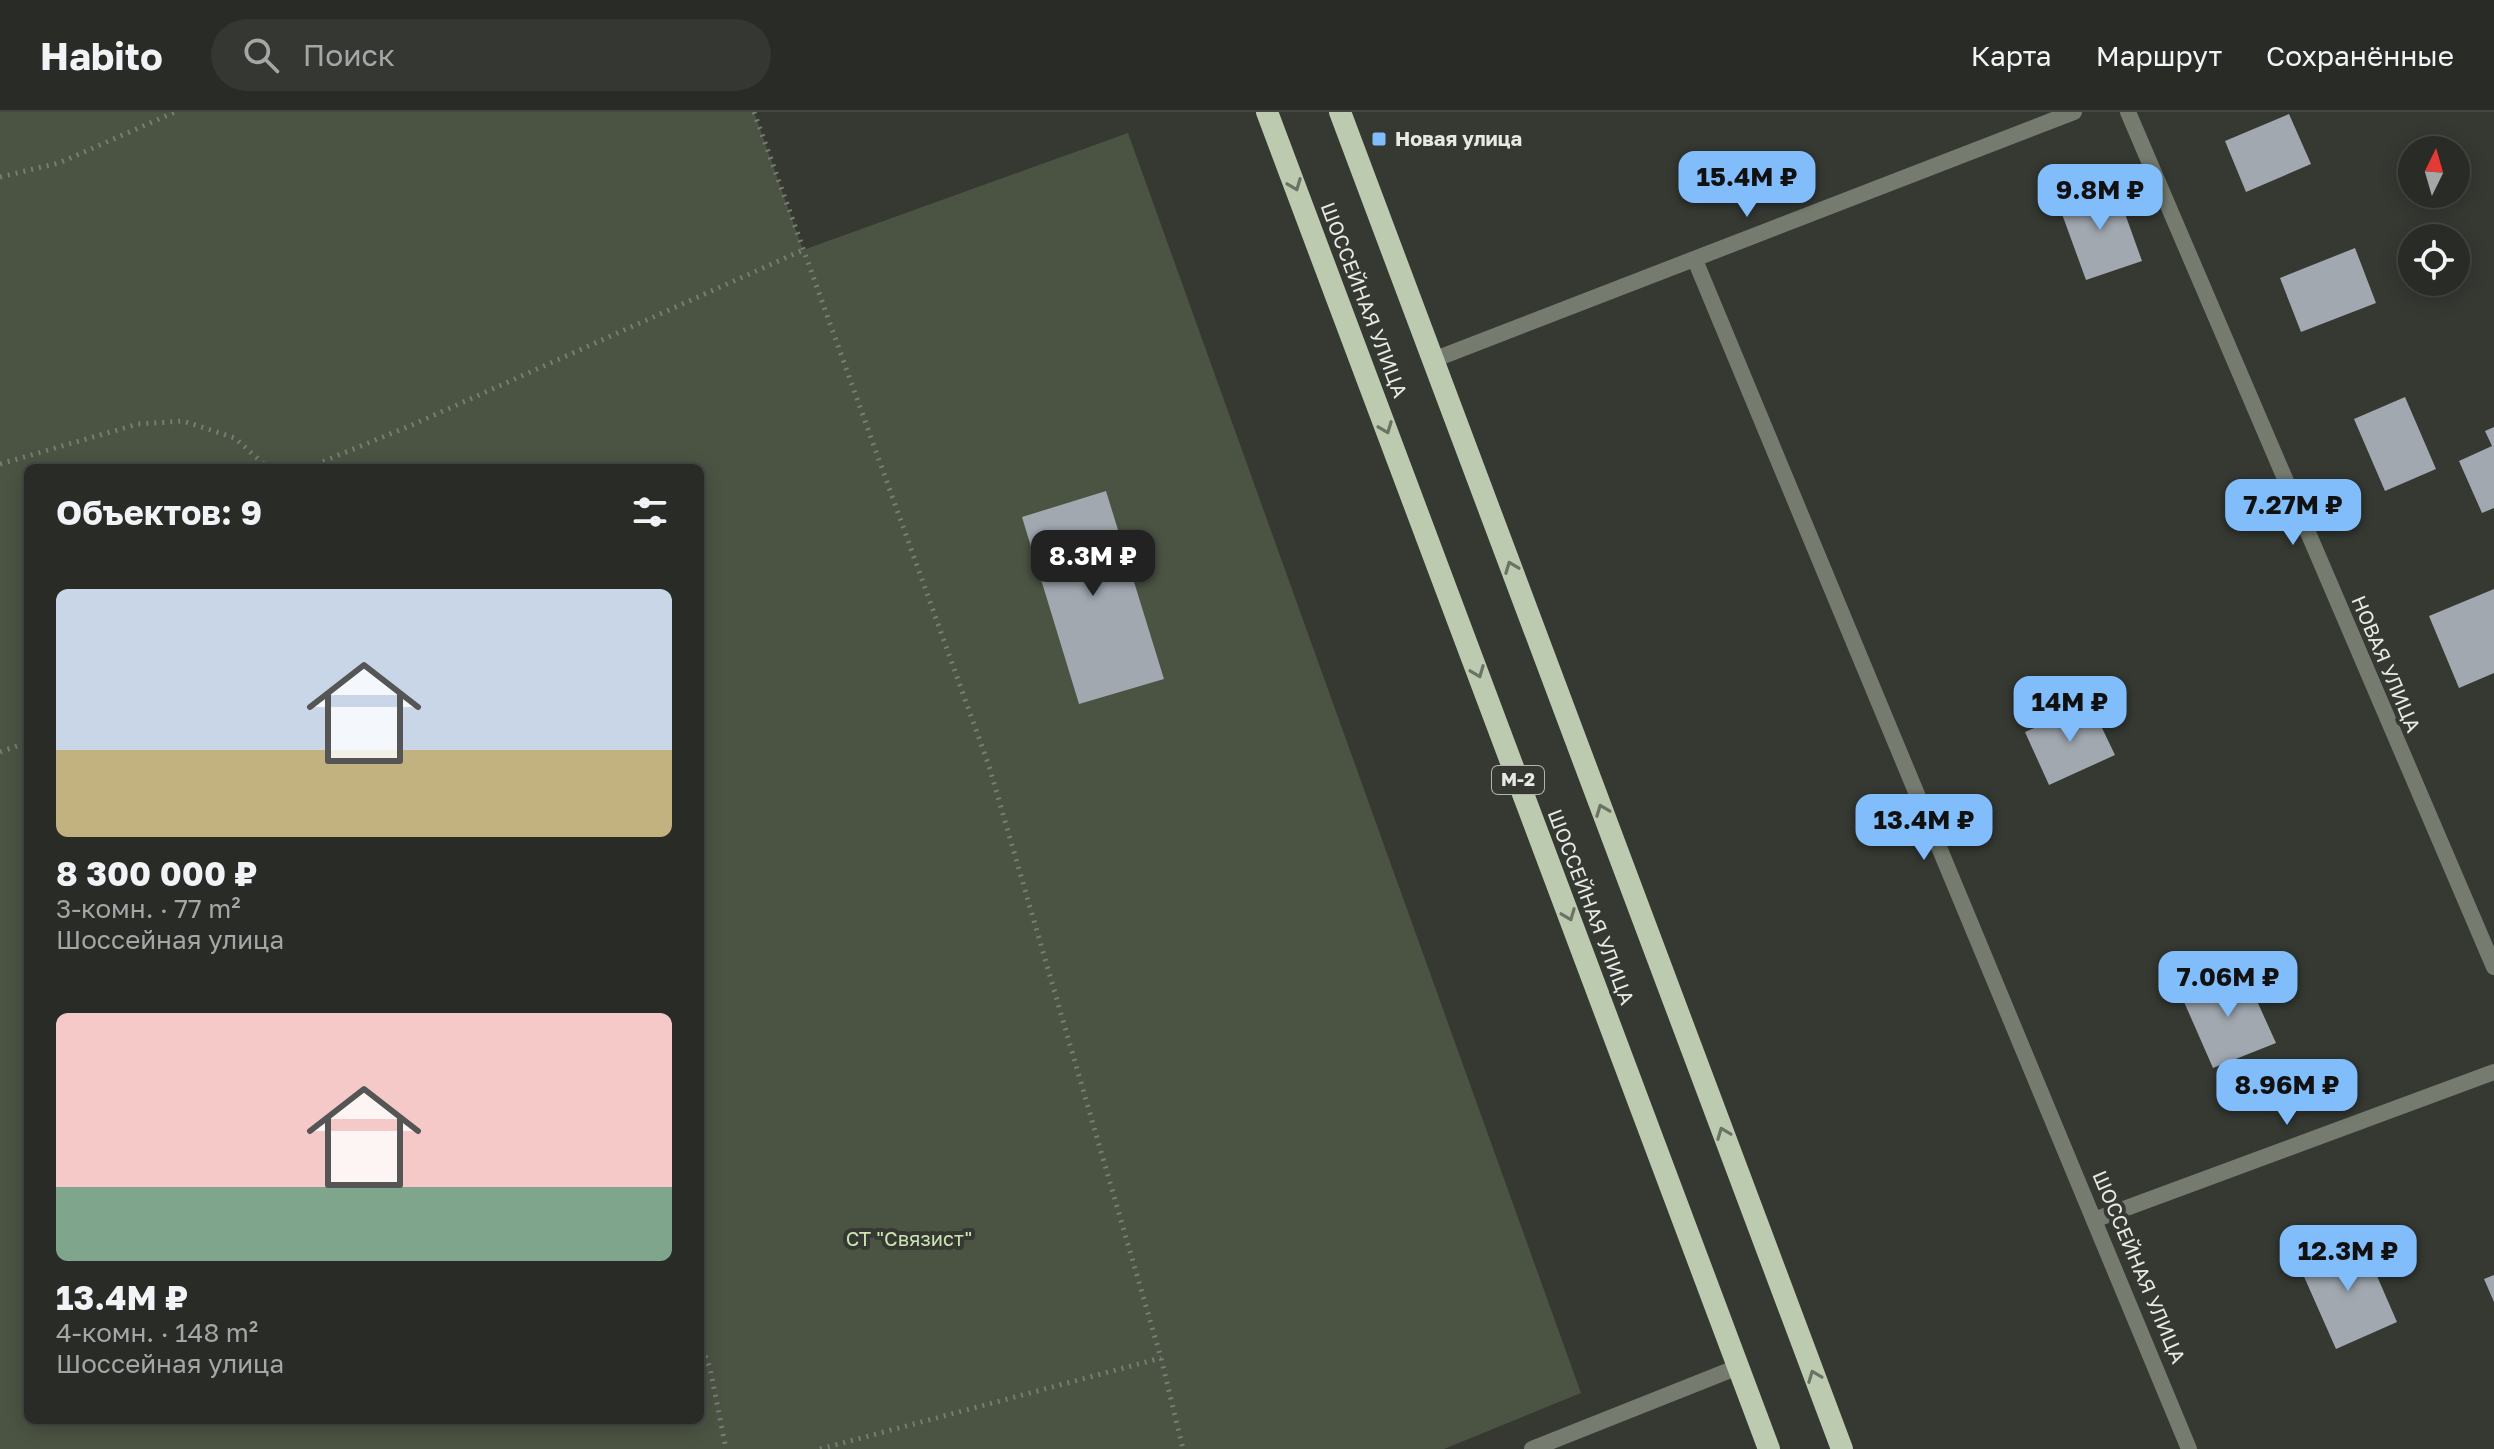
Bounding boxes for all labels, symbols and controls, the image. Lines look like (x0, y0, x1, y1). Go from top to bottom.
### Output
search box (211, 19, 771, 91)
text: Habito (40, 33, 163, 78)
icon: search (239, 33, 283, 77)
text: Поиск (303, 37, 395, 73)
text: Карта (1971, 39, 2052, 72)
text: Маршрут (2096, 39, 2222, 72)
text: Сохранённые (2266, 39, 2454, 72)
place label: Новая улица (1395, 126, 1522, 150)
marker: Новая улица (1370, 130, 1388, 148)
north arrow (2398, 136, 2470, 208)
map controls (2398, 136, 2470, 296)
pin: 15.4M ₽ (1673, 151, 1821, 219)
text: 15.4M ₽ (1696, 161, 1798, 192)
pin: 9.8M ₽ (2035, 164, 2165, 232)
text: 9.8M ₽ (2056, 174, 2144, 205)
one-way arrow (1285, 177, 1302, 191)
street label: ШОССЕЙНАЯ УЛИЦА (1317, 199, 1413, 401)
button: locate (2398, 224, 2470, 296)
one-way arrow (1376, 420, 1393, 434)
pin: 7.27M ₽ (2219, 479, 2367, 547)
text: 7.27M ₽ (2243, 489, 2343, 520)
icon: filters (628, 490, 672, 534)
text: Объектов: 9 (56, 492, 262, 532)
pin: 8.3M ₽ (1028, 530, 1158, 598)
text: 8.3M ₽ (1049, 540, 1137, 571)
one-way arrow (1504, 561, 1521, 575)
street label: НОВАЯ УЛИЦА (2347, 592, 2427, 736)
icon: home (292, 641, 436, 785)
one-way arrow (1468, 664, 1484, 678)
pin: 14M ₽ (2014, 676, 2126, 744)
text: 14M ₽ (2032, 686, 2108, 717)
road number: М-2 (1492, 766, 1544, 794)
pin: 13.4M ₽ (1850, 794, 1998, 862)
one-way arrow (1595, 804, 1612, 818)
text: 13.4M ₽ (1873, 804, 1975, 835)
street label: ШОССЕЙНАЯ УЛИЦА (1544, 806, 1640, 1008)
text: 8 300 000 ₽ (56, 853, 257, 893)
text: 3-комн. · 77 m² (56, 893, 241, 924)
one-way arrow (1559, 907, 1576, 921)
text: Шоссейная улица (56, 924, 284, 955)
pin: 7.06M ₽ (2154, 951, 2302, 1019)
text: 7.06M ₽ (2176, 961, 2280, 992)
pin: 8.96M ₽ (2213, 1059, 2361, 1127)
icon: home (292, 1065, 436, 1209)
text: 8.96M ₽ (2234, 1069, 2340, 1100)
one-way arrow (1716, 1126, 1733, 1140)
street label: ШОССЕЙНАЯ УЛИЦА (2088, 1167, 2191, 1367)
pin: 12.3M ₽ (2274, 1225, 2422, 1293)
park label: СТ "Связист" (846, 1226, 972, 1250)
text: 12.3M ₽ (2298, 1235, 2398, 1266)
text: 13.4M ₽ (56, 1277, 188, 1317)
text: 4-комн. · 148 m² (56, 1317, 258, 1348)
text: Шоссейная улица (56, 1348, 284, 1379)
one-way arrow (1807, 1370, 1824, 1384)

